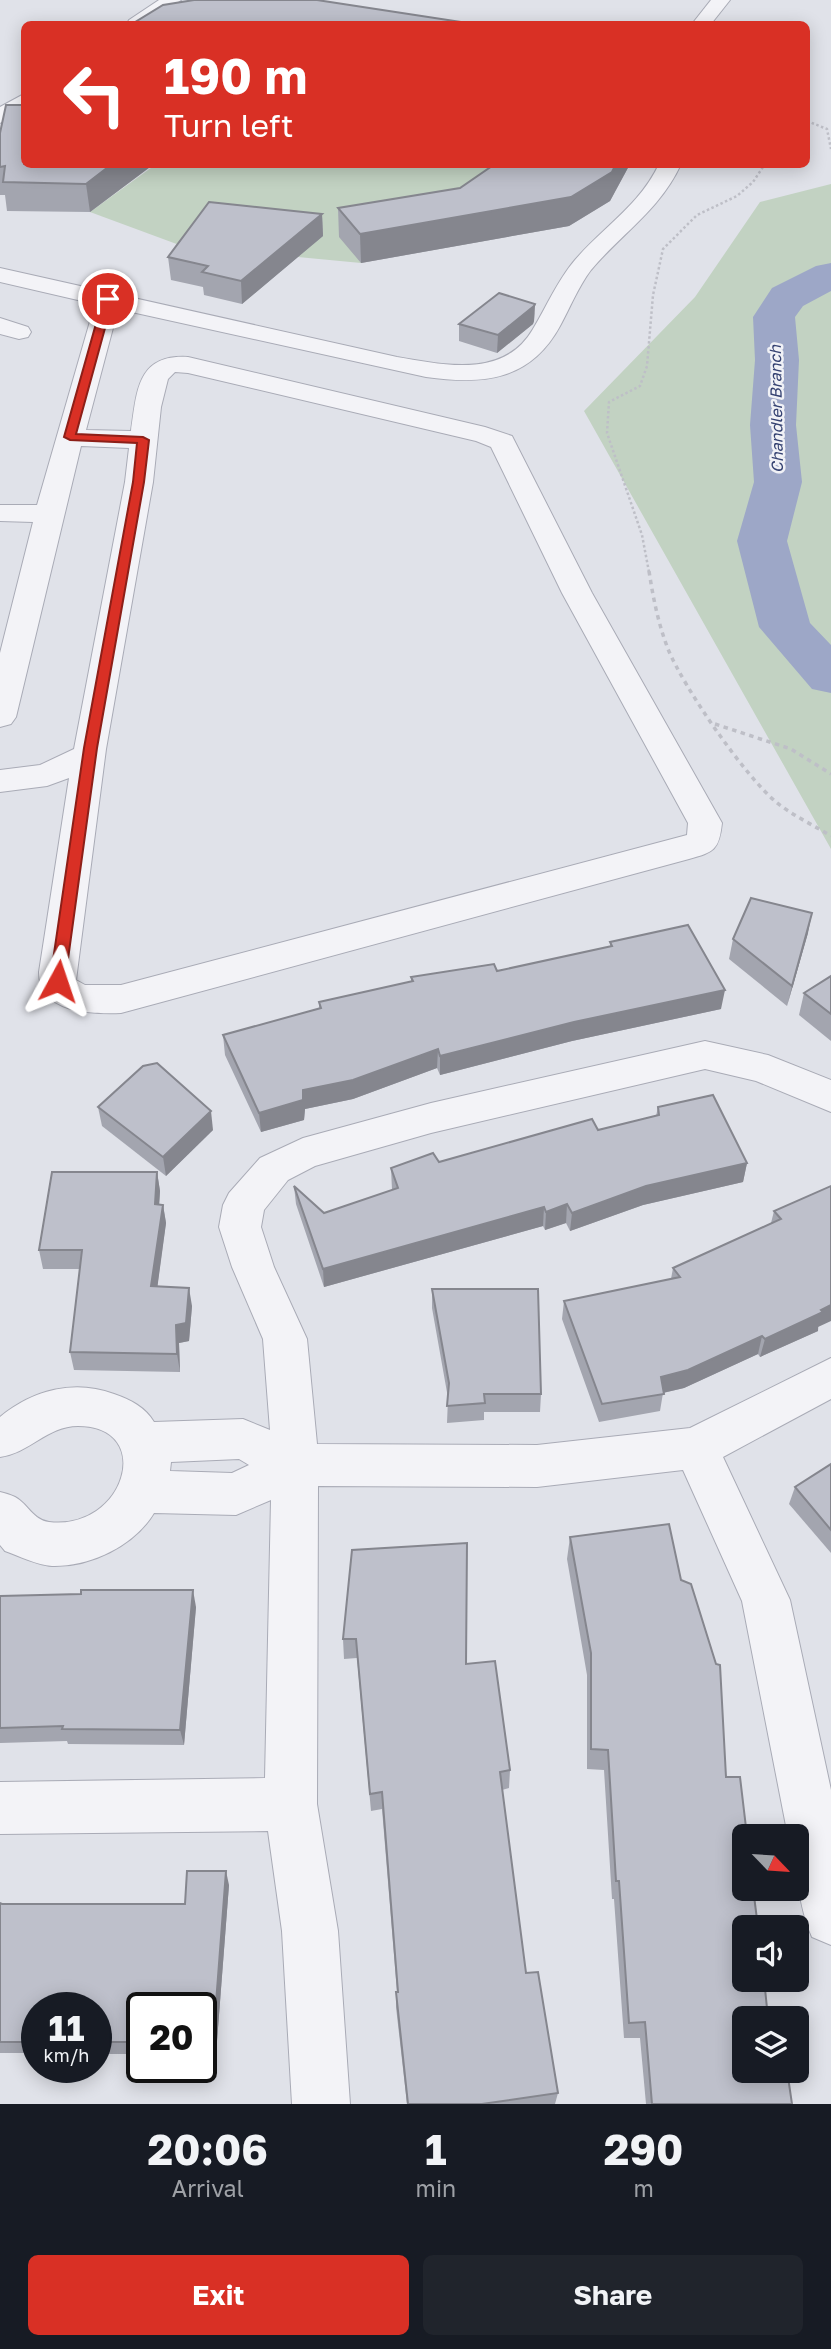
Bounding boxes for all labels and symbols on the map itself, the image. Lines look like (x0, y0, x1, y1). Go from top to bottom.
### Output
pin (78, 269, 138, 329)
water label: Chandler Branch (765, 344, 787, 473)
position arrow (21, 944, 95, 1018)
north arrow (732, 1824, 808, 1900)
speed limit sign: 20 (126, 1992, 217, 2083)

